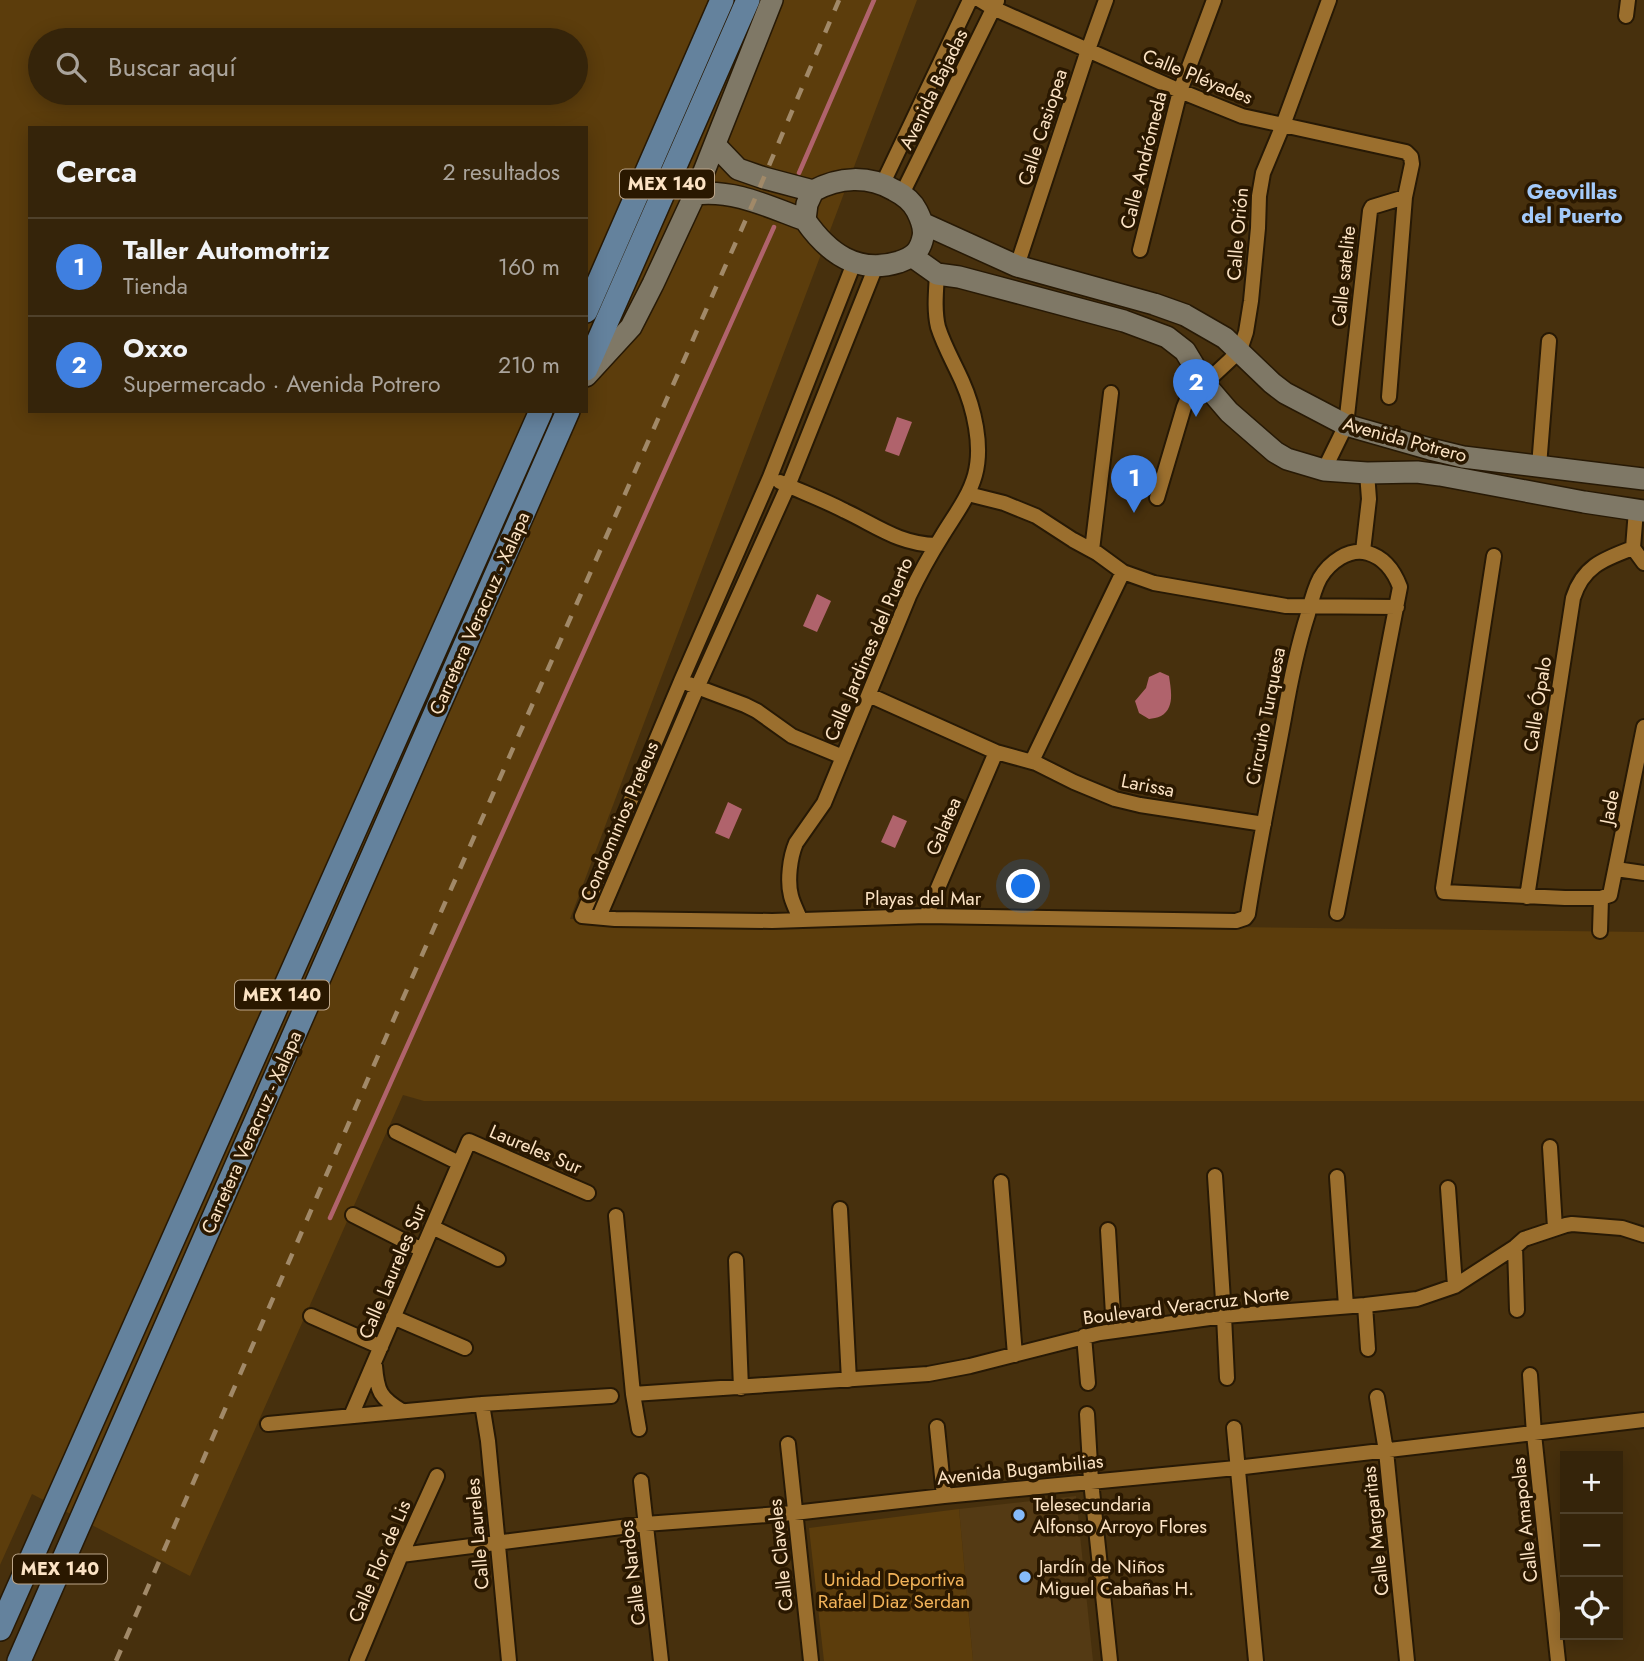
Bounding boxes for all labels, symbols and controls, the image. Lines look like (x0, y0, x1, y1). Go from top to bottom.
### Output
street label: Avenida Bajadas (893, 24, 975, 154)
search box (28, 28, 588, 105)
street label: Calle Pléyades (1139, 42, 1257, 111)
icon: search (52, 48, 90, 86)
text: Buscar aquí (108, 48, 236, 86)
street label: Calle Casiopea (1011, 65, 1074, 189)
street label: Calle Andrómeda (1113, 88, 1174, 232)
text: Cerca (56, 150, 137, 193)
text: 2 resultados (442, 155, 560, 189)
road number: MEX 140 (620, 169, 714, 198)
district label: Geovillas del Puerto (1521, 177, 1623, 231)
street label: Calle Orión (1220, 186, 1255, 282)
street label: Calle satelite (1325, 224, 1362, 328)
text: Taller Automotriz (123, 231, 330, 269)
text: 1 (73, 250, 85, 284)
text: 160 m (498, 250, 560, 284)
text: Tienda (123, 269, 188, 303)
text: Oxxo (123, 329, 188, 367)
text: 2 (71, 348, 87, 382)
text: 210 m (498, 348, 560, 382)
pin: 2 (1173, 359, 1219, 417)
text: Supermercado · Avenida Potrero (123, 367, 441, 401)
street label: Avenida Potrero (1340, 410, 1470, 469)
pin: 1 (1111, 455, 1157, 513)
street label: Carretera Veracruz - Xalapa (422, 507, 536, 719)
street label: Calle Jardines del Puerto (817, 553, 919, 745)
street label: Circuito Turquesa (1239, 645, 1292, 787)
street label: Calle Ópalo (1517, 655, 1558, 754)
street label: Condominios Preteus (574, 737, 665, 905)
street label: Larissa (1119, 767, 1177, 804)
street label: Jade (1592, 787, 1626, 829)
street label: Galatea (919, 793, 968, 859)
your location (1006, 869, 1040, 903)
street label: Playas del Mar (865, 885, 982, 912)
road number: MEX 140 (235, 980, 329, 1010)
street label: Carretera Veracruz - Xalapa (194, 1026, 308, 1238)
street label: Laureles Sur (485, 1118, 587, 1181)
street label: Calle Laureles Sur (352, 1199, 433, 1343)
street label: Boulevard Veracruz Norte (1081, 1279, 1291, 1332)
street label: Avenida Bugambilias (935, 1447, 1105, 1492)
map controls (1560, 1451, 1623, 1640)
button: + (1560, 1451, 1623, 1514)
street label: Calle Amapolas (1504, 1456, 1544, 1584)
street label: Calle Margaritas (1355, 1465, 1396, 1597)
street label: Calle Laureles (459, 1477, 496, 1591)
place label: Telesecundaria Alfonso Arroyo Flores (1033, 1491, 1207, 1540)
street label: Calle Flor de Lis (342, 1496, 417, 1626)
street label: Calle Claveles (761, 1497, 800, 1612)
marker: Telesecundaria Alfonso Arroyo Flores (1011, 1507, 1027, 1523)
button: − (1560, 1514, 1623, 1577)
street label: Calle Nardos (613, 1519, 652, 1627)
place label: Jardín de Niños Miguel Cabañas H. (1036, 1553, 1194, 1602)
road number: MEX 140 (13, 1554, 107, 1584)
park label: Unidad Deportiva Rafael Diaz Serdan (818, 1566, 970, 1615)
marker: Jardín de Niños Miguel Cabañas H. (1017, 1569, 1033, 1585)
button: locate (1560, 1577, 1623, 1640)

